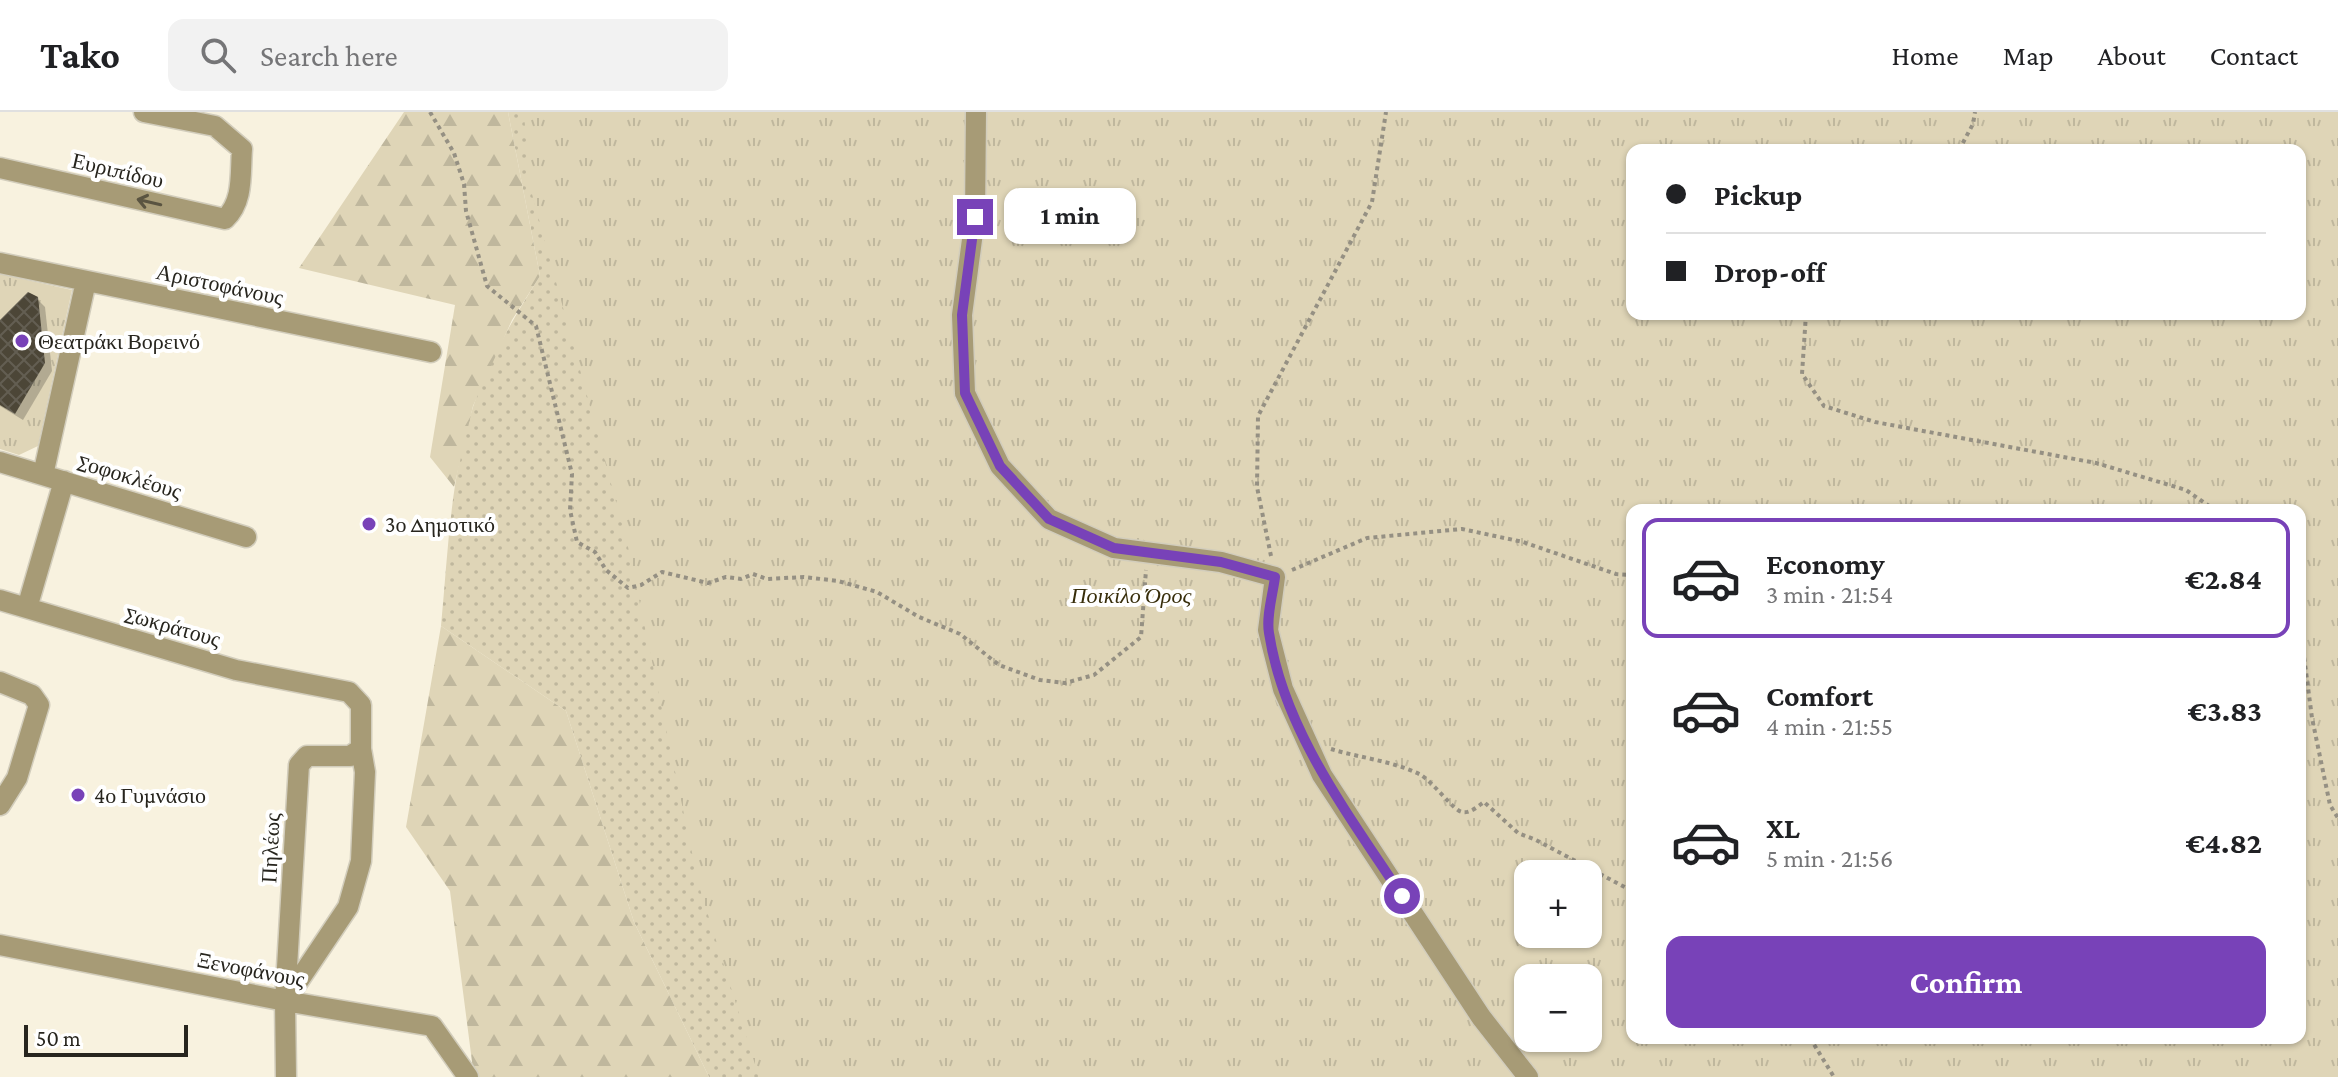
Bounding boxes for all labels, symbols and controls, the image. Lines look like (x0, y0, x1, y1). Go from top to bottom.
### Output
search box (168, 19, 728, 91)
icon: search (196, 33, 240, 77)
text: Tako (40, 34, 120, 76)
text: Search here (260, 39, 398, 72)
text: Home (1892, 40, 1959, 71)
text: Map (2003, 40, 2054, 71)
text: About (2098, 40, 2166, 71)
text: Contact (2210, 40, 2298, 71)
street label: Ευριπίδου (70, 148, 166, 193)
text: Pickup (1714, 178, 1802, 211)
callout: 1 min (1003, 189, 1135, 245)
one-way arrow (137, 193, 162, 208)
route end (957, 199, 993, 235)
text: 1 min (1040, 201, 1100, 230)
text: Drop-off (1714, 255, 1825, 288)
street label: Αριστοφάνους (154, 259, 286, 310)
place label: Θεατράκι Βορεινό (38, 329, 200, 354)
marker: Θεατράκι Βορεινό (13, 332, 31, 350)
street label: Σοφοκλέους (75, 449, 185, 504)
place label: 3ο Δημοτικό (385, 512, 495, 537)
marker: 3ο Δημοτικό (360, 515, 378, 533)
icon: car (1670, 542, 1742, 614)
text: Economy (1766, 547, 1885, 580)
text: €2.84 (2185, 562, 2262, 595)
text: 3 min · 21:54 (1766, 580, 1893, 609)
park label: Ποικίλο Όρος (1070, 583, 1192, 608)
street label: Σωκράτους (122, 601, 224, 652)
icon: car (1670, 674, 1742, 746)
text: Comfort (1766, 679, 1873, 712)
text: €3.83 (2188, 694, 2262, 727)
text: 4 min · 21:55 (1766, 712, 1893, 741)
place label: 4ο Γυμνάσιο (94, 783, 206, 808)
marker: 4ο Γυμνάσιο (69, 786, 87, 804)
icon: car (1670, 806, 1742, 878)
text: XL (1766, 811, 1800, 844)
street label: Πηλέως (256, 812, 285, 884)
text: €4.82 (2185, 826, 2262, 859)
text: 5 min · 21:56 (1766, 844, 1893, 873)
map controls (1514, 860, 1602, 1052)
button: + (1514, 860, 1602, 948)
route start (1384, 878, 1420, 914)
button: Confirm (1666, 936, 2266, 1028)
street label: Ξενοφάνους (195, 947, 307, 992)
button: − (1514, 964, 1602, 1052)
scale bar (24, 1021, 188, 1057)
text: 50 m (36, 1026, 81, 1051)

